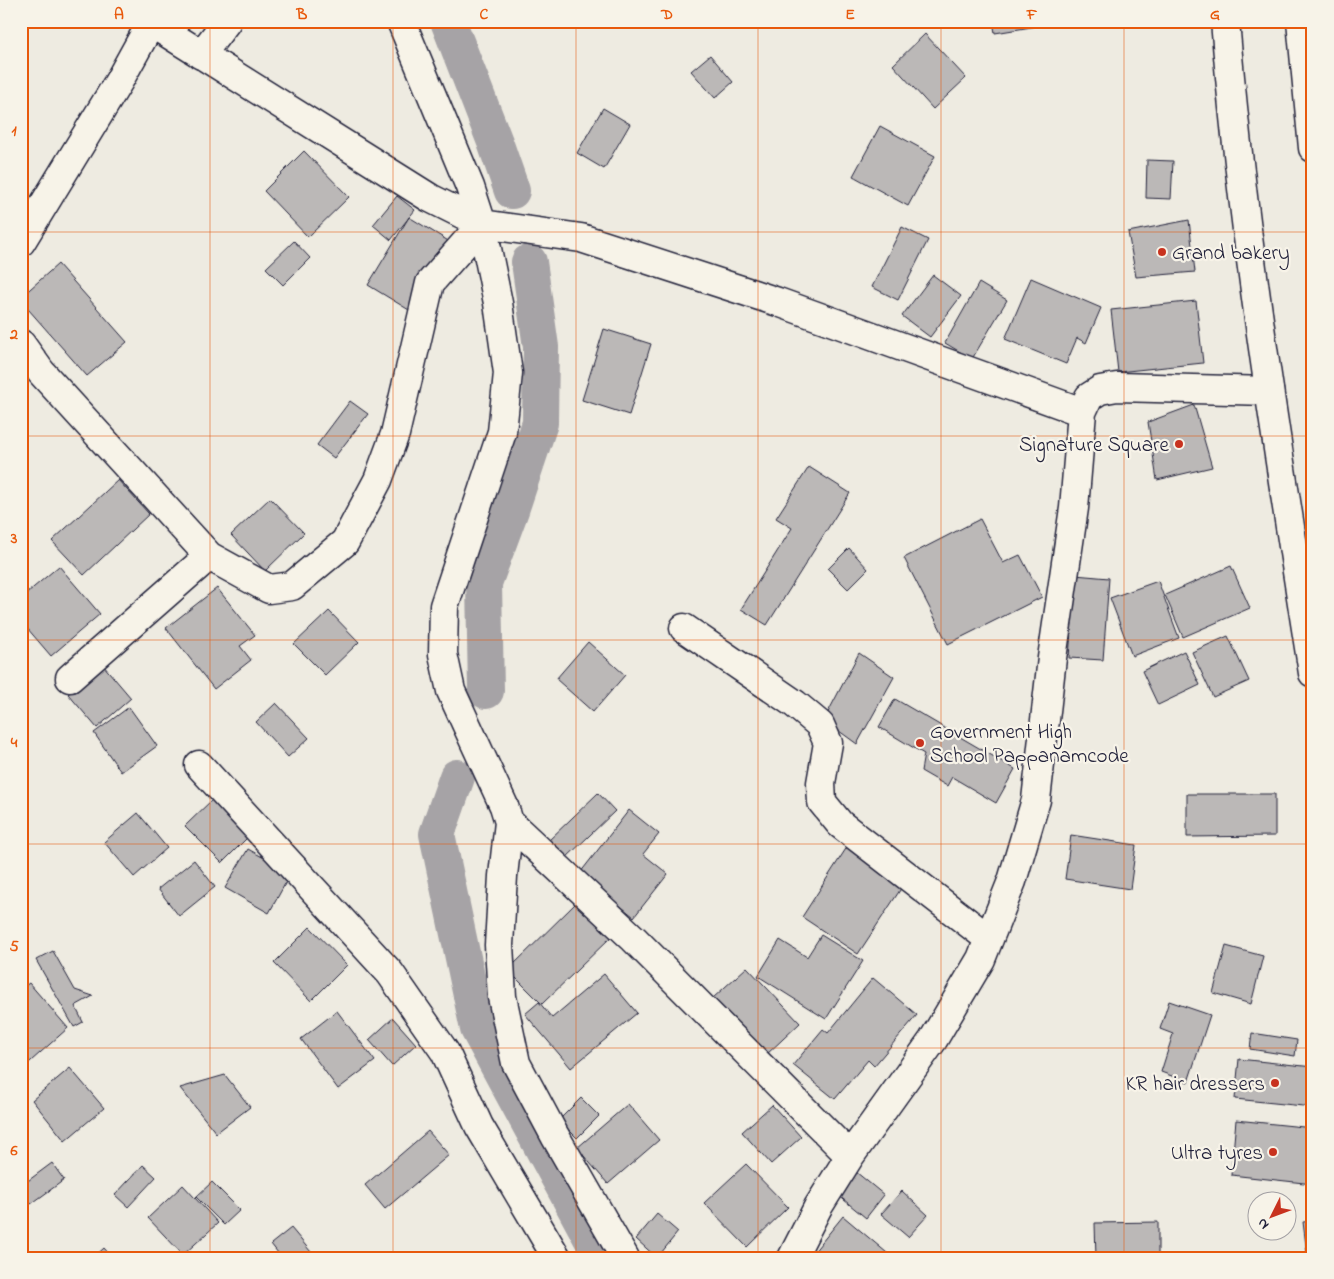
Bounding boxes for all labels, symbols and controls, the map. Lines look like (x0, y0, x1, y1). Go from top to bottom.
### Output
text: A (114, 3, 124, 27)
text: B (296, 3, 308, 27)
text: C (480, 3, 489, 27)
text: D (660, 3, 673, 27)
text: E (845, 3, 855, 27)
text: F (1026, 3, 1038, 27)
text: G (1210, 3, 1220, 27)
text: 1 (11, 119, 17, 143)
place label: Grand bakery (1172, 239, 1290, 271)
marker: Grand bakery (1156, 246, 1168, 258)
text: 2 (9, 323, 18, 347)
place label: Signature Square (1019, 431, 1170, 463)
marker: Signature Square (1173, 438, 1185, 450)
text: 3 (10, 527, 18, 551)
place label: Government High School Pappanamcode (930, 718, 1129, 772)
text: 4 (10, 731, 18, 755)
marker: Government High School Pappanamcode (914, 737, 926, 749)
text: 5 (9, 935, 19, 959)
place label: KR hair dressers (1125, 1070, 1265, 1100)
marker: KR hair dressers (1269, 1077, 1281, 1089)
text: 6 (9, 1139, 18, 1163)
place label: Ultra tyres (1171, 1139, 1263, 1171)
marker: Ultra tyres (1267, 1146, 1279, 1158)
north arrow (1246, 1192, 1296, 1242)
text: N (1252, 1213, 1274, 1234)

